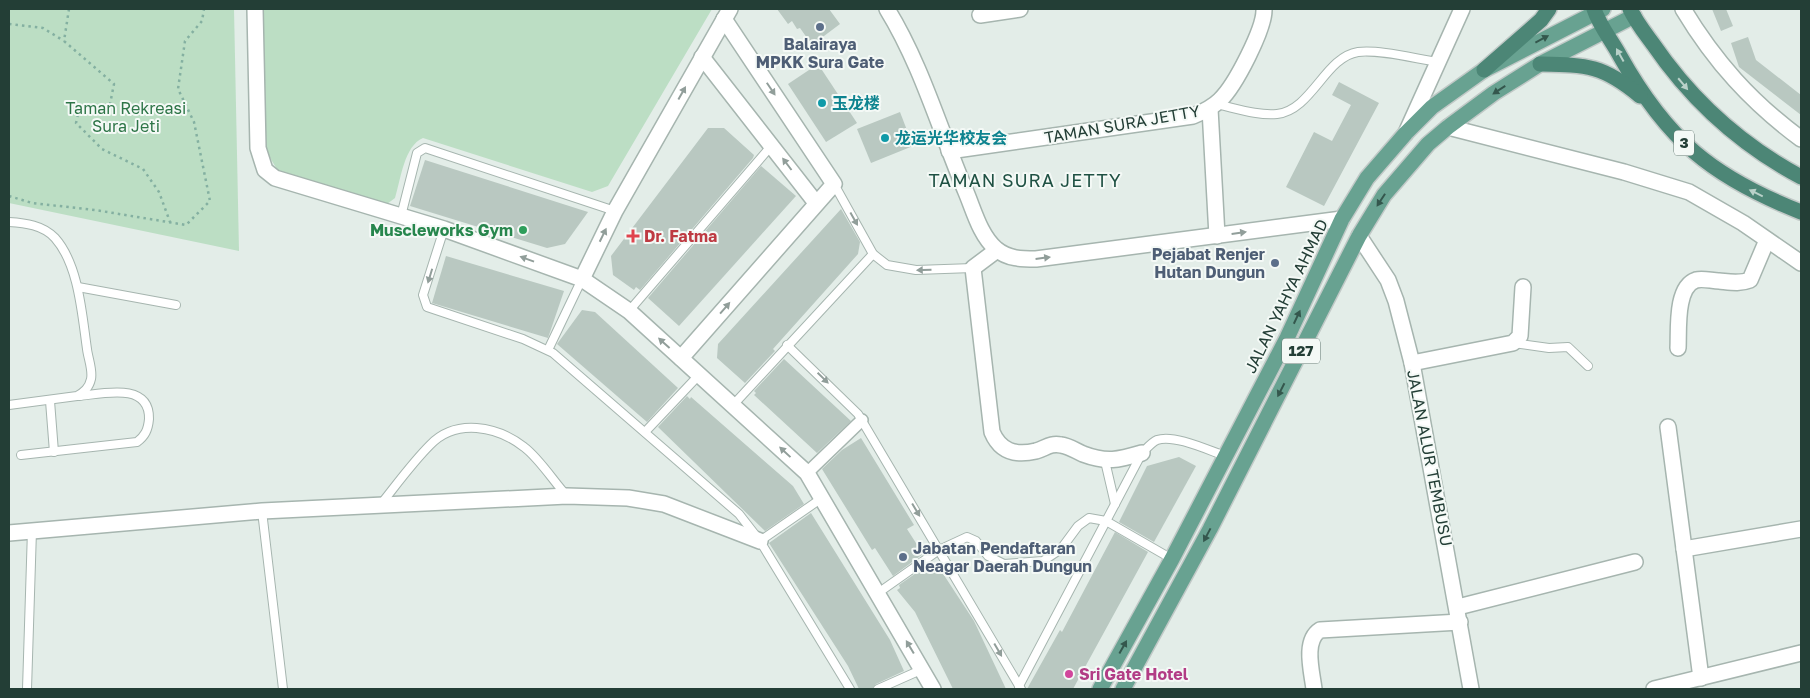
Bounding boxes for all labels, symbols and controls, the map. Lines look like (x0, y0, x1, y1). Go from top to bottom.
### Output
marker: Balairaya MPKK Sura Gate (814, 21, 826, 33)
place label: Balairaya MPKK Sura Gate (756, 34, 884, 72)
one-way arrow (1535, 35, 1549, 43)
one-way arrow (1616, 48, 1624, 63)
one-way arrow (1677, 77, 1688, 90)
one-way arrow (766, 82, 776, 96)
one-way arrow (1492, 85, 1506, 95)
one-way arrow (677, 86, 686, 100)
place label: 玉龙楼 (832, 93, 880, 113)
marker: 玉龙楼 (816, 97, 828, 109)
park label: Taman Rekreasi Sura Jeti (66, 98, 186, 136)
street label: TAMAN SURA JETTY (1043, 100, 1202, 148)
place label: 龙运光华校友会 (895, 128, 1007, 148)
road number: 3 (1674, 130, 1694, 156)
marker: 龙运光华校友会 (879, 132, 891, 144)
one-way arrow (782, 158, 792, 171)
district label: TAMAN SURA JETTY (928, 169, 1122, 191)
one-way arrow (1749, 189, 1764, 197)
one-way arrow (1376, 193, 1386, 207)
one-way arrow (849, 212, 858, 225)
street label: JALAN YAHYA AHMAD (1240, 216, 1332, 376)
place label: Muscleworks Gym (370, 220, 513, 240)
marker: Muscleworks Gym (517, 224, 529, 236)
place label: Dr. Fatma (644, 226, 717, 246)
one-way arrow (599, 228, 607, 242)
marker: Dr. Fatma (626, 229, 640, 243)
one-way arrow (1232, 229, 1248, 237)
place label: Pejabat Renjer Hutan Dungun (1152, 244, 1265, 282)
one-way arrow (1036, 254, 1052, 262)
one-way arrow (519, 255, 534, 263)
marker: Pejabat Renjer Hutan Dungun (1269, 257, 1281, 269)
one-way arrow (916, 266, 932, 274)
one-way arrow (425, 268, 433, 283)
one-way arrow (719, 302, 730, 315)
one-way arrow (1293, 310, 1301, 324)
one-way arrow (659, 337, 671, 349)
road number: 127 (1282, 338, 1320, 364)
street label: JALAN ALUR TEMBUSU (1403, 368, 1457, 548)
one-way arrow (816, 372, 828, 384)
one-way arrow (1277, 383, 1285, 397)
one-way arrow (779, 446, 791, 458)
one-way arrow (911, 503, 920, 517)
one-way arrow (1203, 527, 1211, 542)
place label: Jabatan Pendaftaran Neagar Daerah Dungun (913, 538, 1092, 576)
marker: Jabatan Pendaftaran Neagar Daerah Dungun (897, 551, 909, 563)
one-way arrow (905, 640, 914, 653)
one-way arrow (1119, 640, 1128, 653)
one-way arrow (993, 644, 1002, 657)
place label: Sri Gate Hotel (1079, 664, 1189, 684)
marker: Sri Gate Hotel (1063, 668, 1075, 680)

